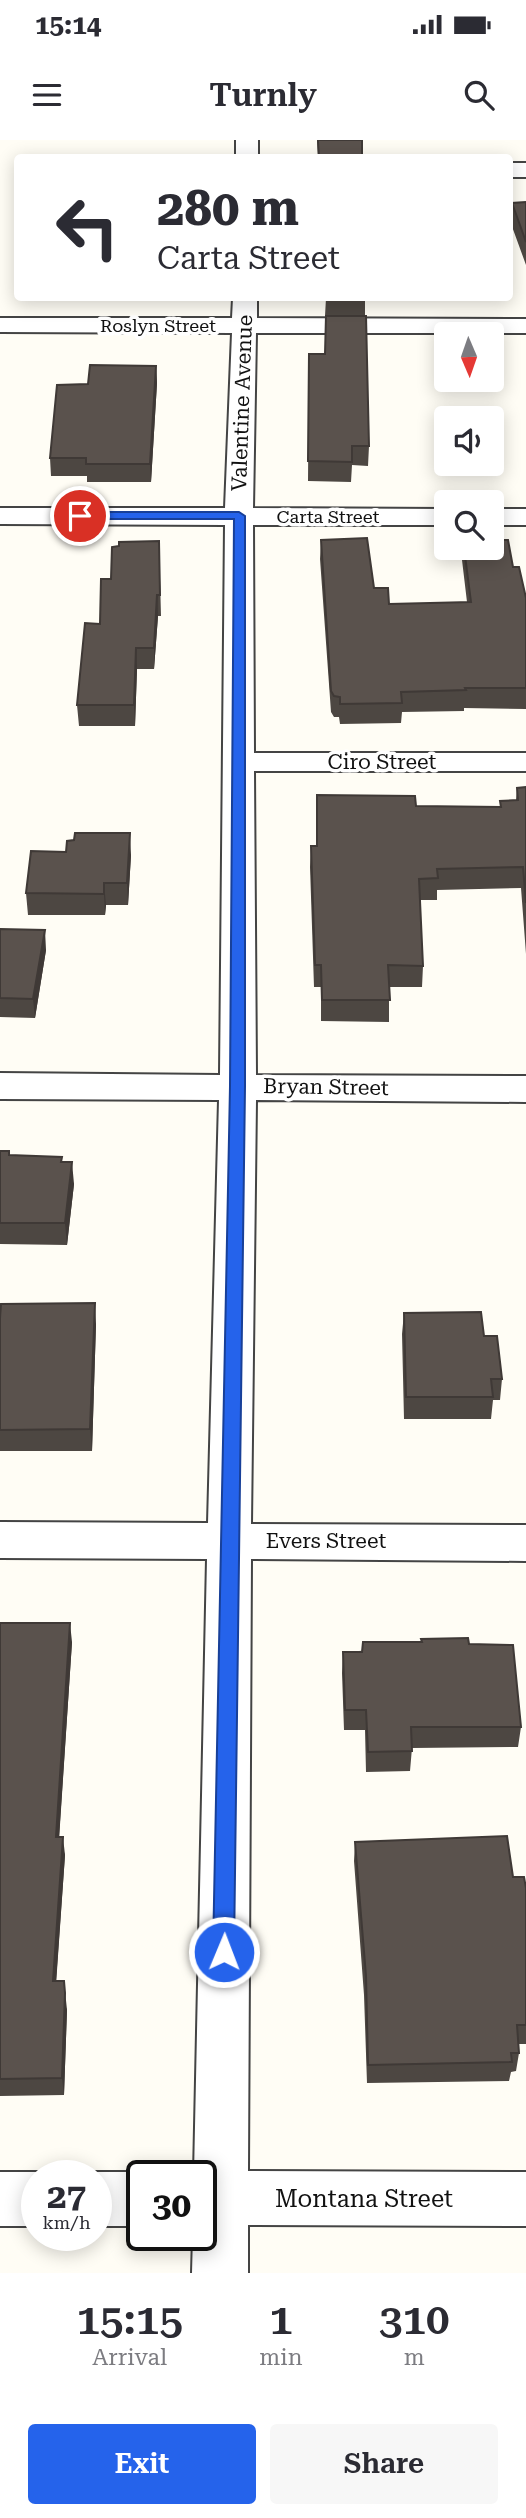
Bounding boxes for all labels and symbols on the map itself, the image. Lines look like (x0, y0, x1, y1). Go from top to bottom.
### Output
street label: Valentine Avenue (227, 314, 257, 492)
street label: Roslyn Street (100, 315, 216, 336)
north arrow (434, 322, 504, 392)
pin (50, 486, 110, 546)
street label: Carta Street (277, 506, 380, 527)
street label: Ciro Street (328, 750, 437, 774)
street label: Bryan Street (263, 1074, 389, 1100)
street label: Evers Street (266, 1529, 386, 1553)
position arrow (187, 1915, 261, 1989)
speed limit sign: 30 (126, 2160, 217, 2251)
street label: Montana Street (275, 2185, 453, 2213)

